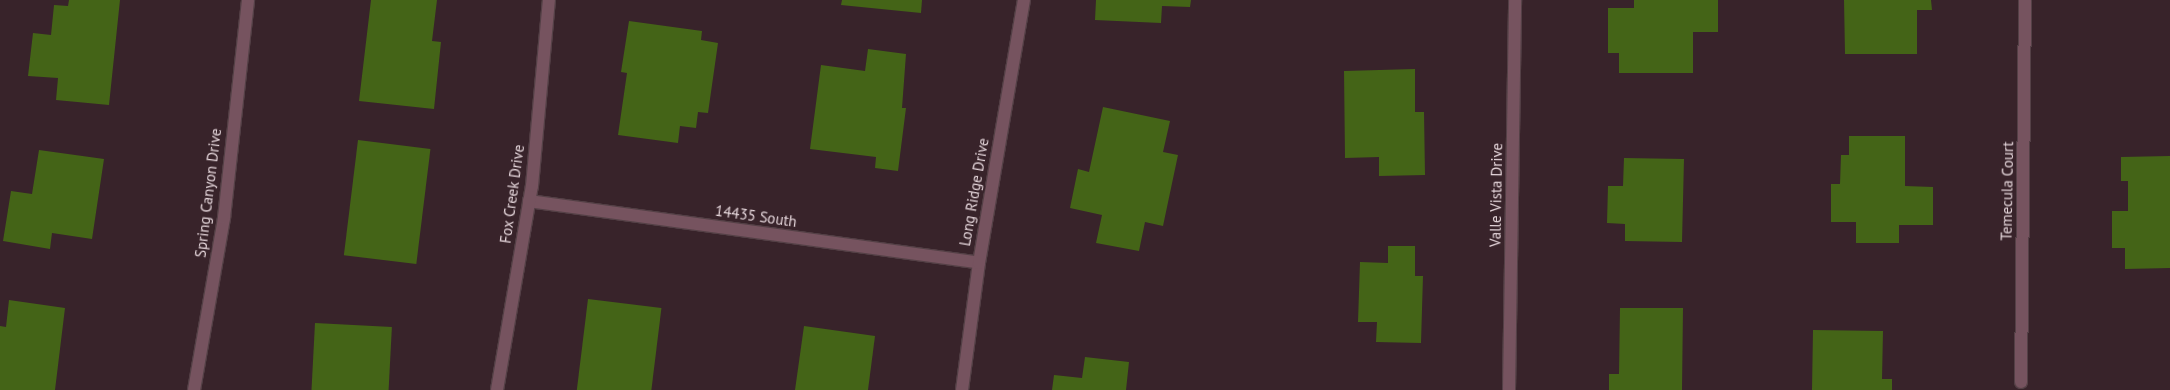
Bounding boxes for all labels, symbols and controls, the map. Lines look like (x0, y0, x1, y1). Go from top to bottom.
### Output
street label: Spring Canyon Drive (191, 127, 225, 259)
street label: Long Ridge Drive (956, 137, 992, 247)
street label: Temecula Court (1997, 141, 2017, 241)
street label: Fox Creek Drive (496, 143, 528, 245)
street label: Valle Vista Drive (1486, 143, 1506, 247)
street label: 14435 South (714, 201, 798, 231)

